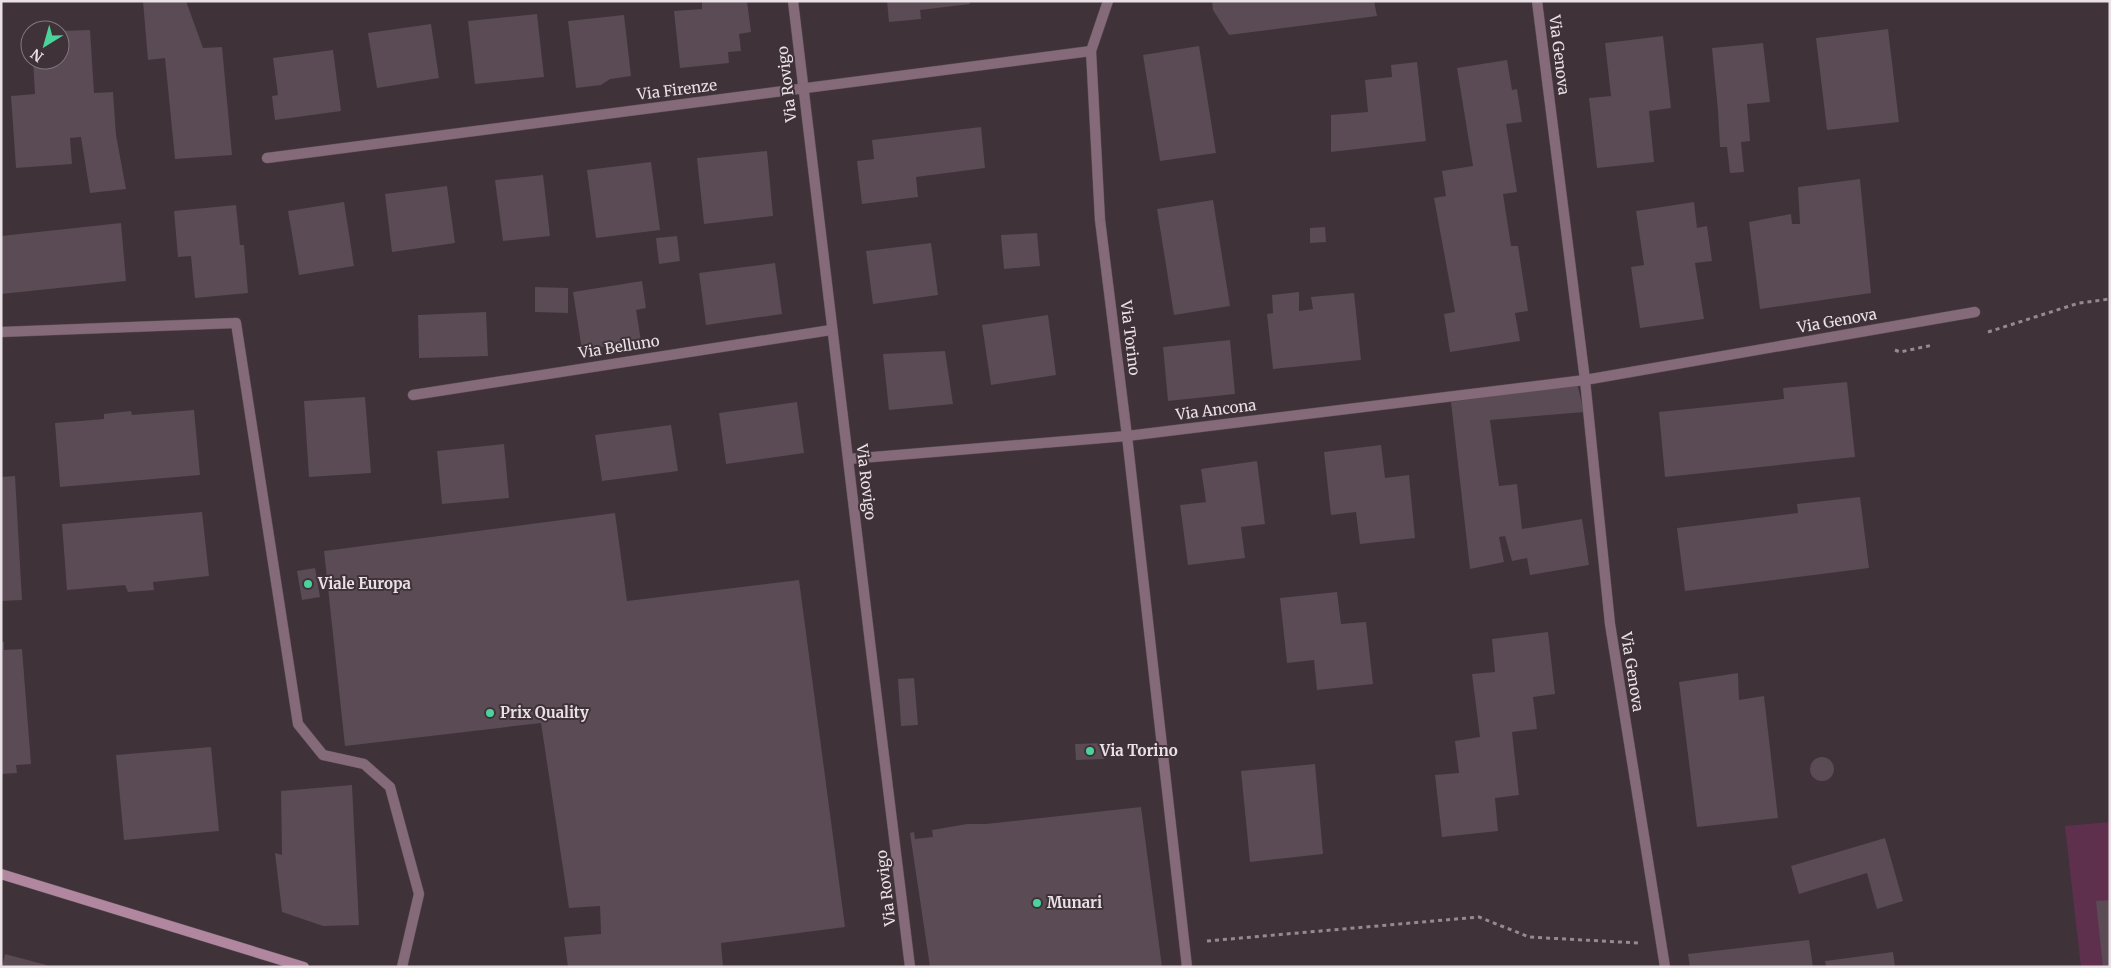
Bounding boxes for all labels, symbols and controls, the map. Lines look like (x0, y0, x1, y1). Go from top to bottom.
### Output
street label: Via Genova (1545, 13, 1574, 96)
north arrow (20, 20, 70, 70)
text: N (27, 45, 47, 66)
street label: Via Rovigo (772, 45, 801, 124)
street label: Via Firenze (635, 75, 718, 104)
street label: Via Torino (1116, 298, 1145, 377)
street label: Via Genova (1795, 304, 1878, 337)
street label: Via Belluno (576, 331, 661, 362)
street label: Via Ancona (1174, 395, 1257, 424)
street label: Via Rovigo (852, 442, 881, 521)
place label: Viale Europa (317, 574, 412, 593)
marker: Viale Europa (302, 578, 314, 590)
street label: Via Genova (1617, 630, 1648, 713)
place label: Prix Quality (500, 703, 589, 722)
marker: Prix Quality (484, 707, 496, 719)
place label: Via Torino (1099, 741, 1178, 760)
marker: Via Torino (1084, 745, 1096, 757)
street label: Via Rovigo (871, 849, 900, 928)
place label: Munari (1047, 893, 1102, 912)
marker: Munari (1031, 897, 1043, 909)

